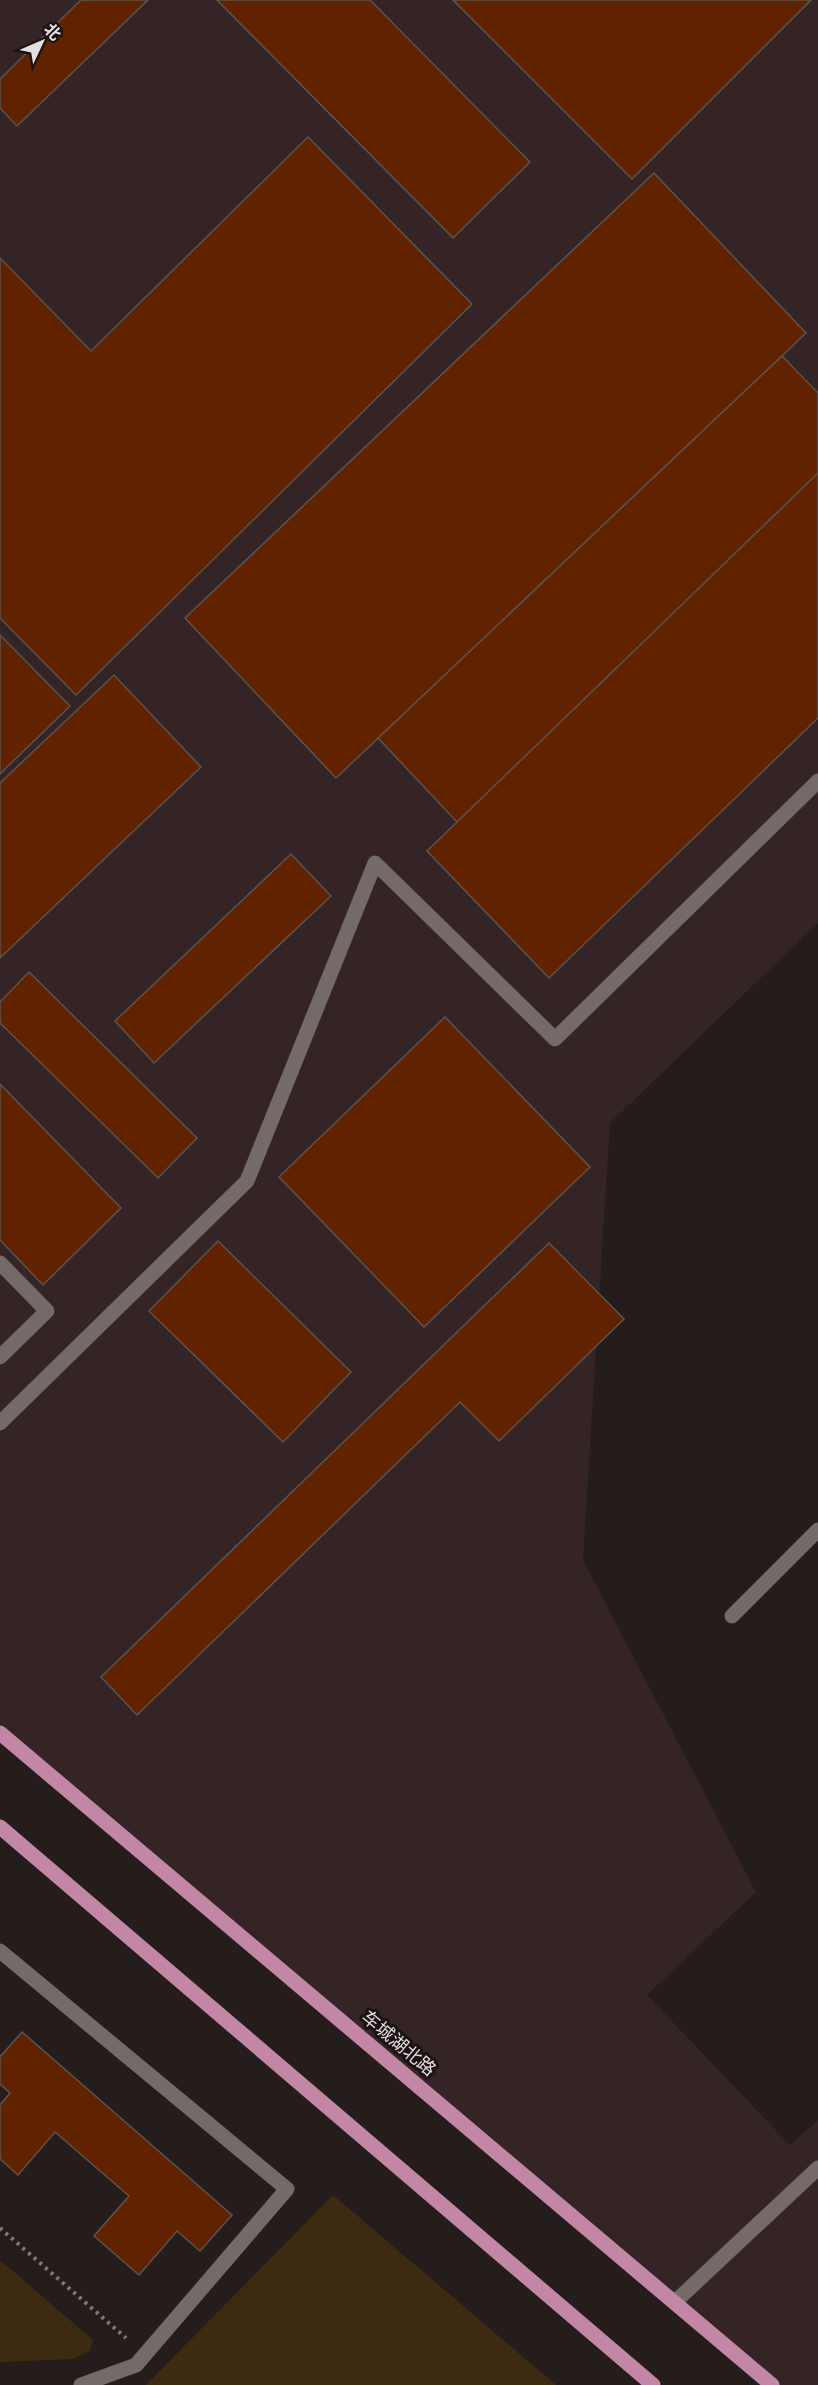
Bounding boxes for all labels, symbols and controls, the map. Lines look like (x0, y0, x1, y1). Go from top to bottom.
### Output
north arrow (12, 12, 72, 72)
text: 北 (40, 20, 65, 44)
street label: 车城湖北路 (358, 2006, 440, 2080)

